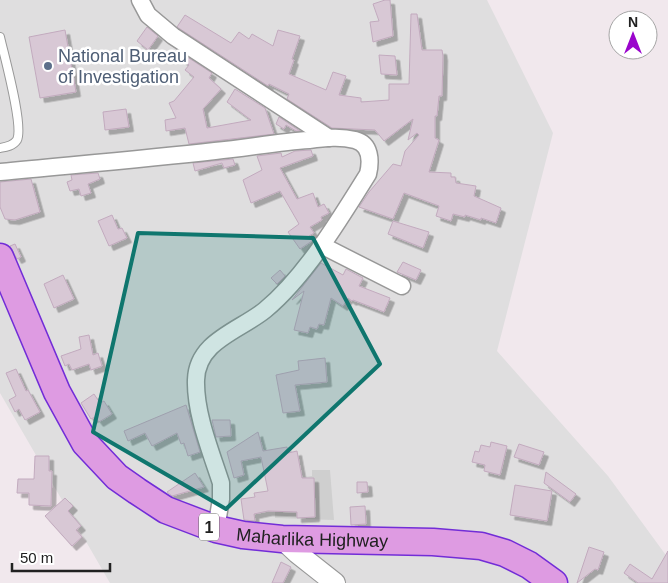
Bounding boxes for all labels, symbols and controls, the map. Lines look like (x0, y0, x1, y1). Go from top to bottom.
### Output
north arrow (608, 10, 658, 60)
text: N (628, 14, 638, 30)
place label: National Bureau of Investigation (58, 46, 187, 87)
marker: National Bureau of Investigation (42, 60, 54, 72)
road number: 1 (199, 514, 219, 540)
street label: Maharlika Highway (235, 524, 388, 551)
scale bar (12, 540, 110, 572)
text: 50 m (20, 549, 53, 566)

